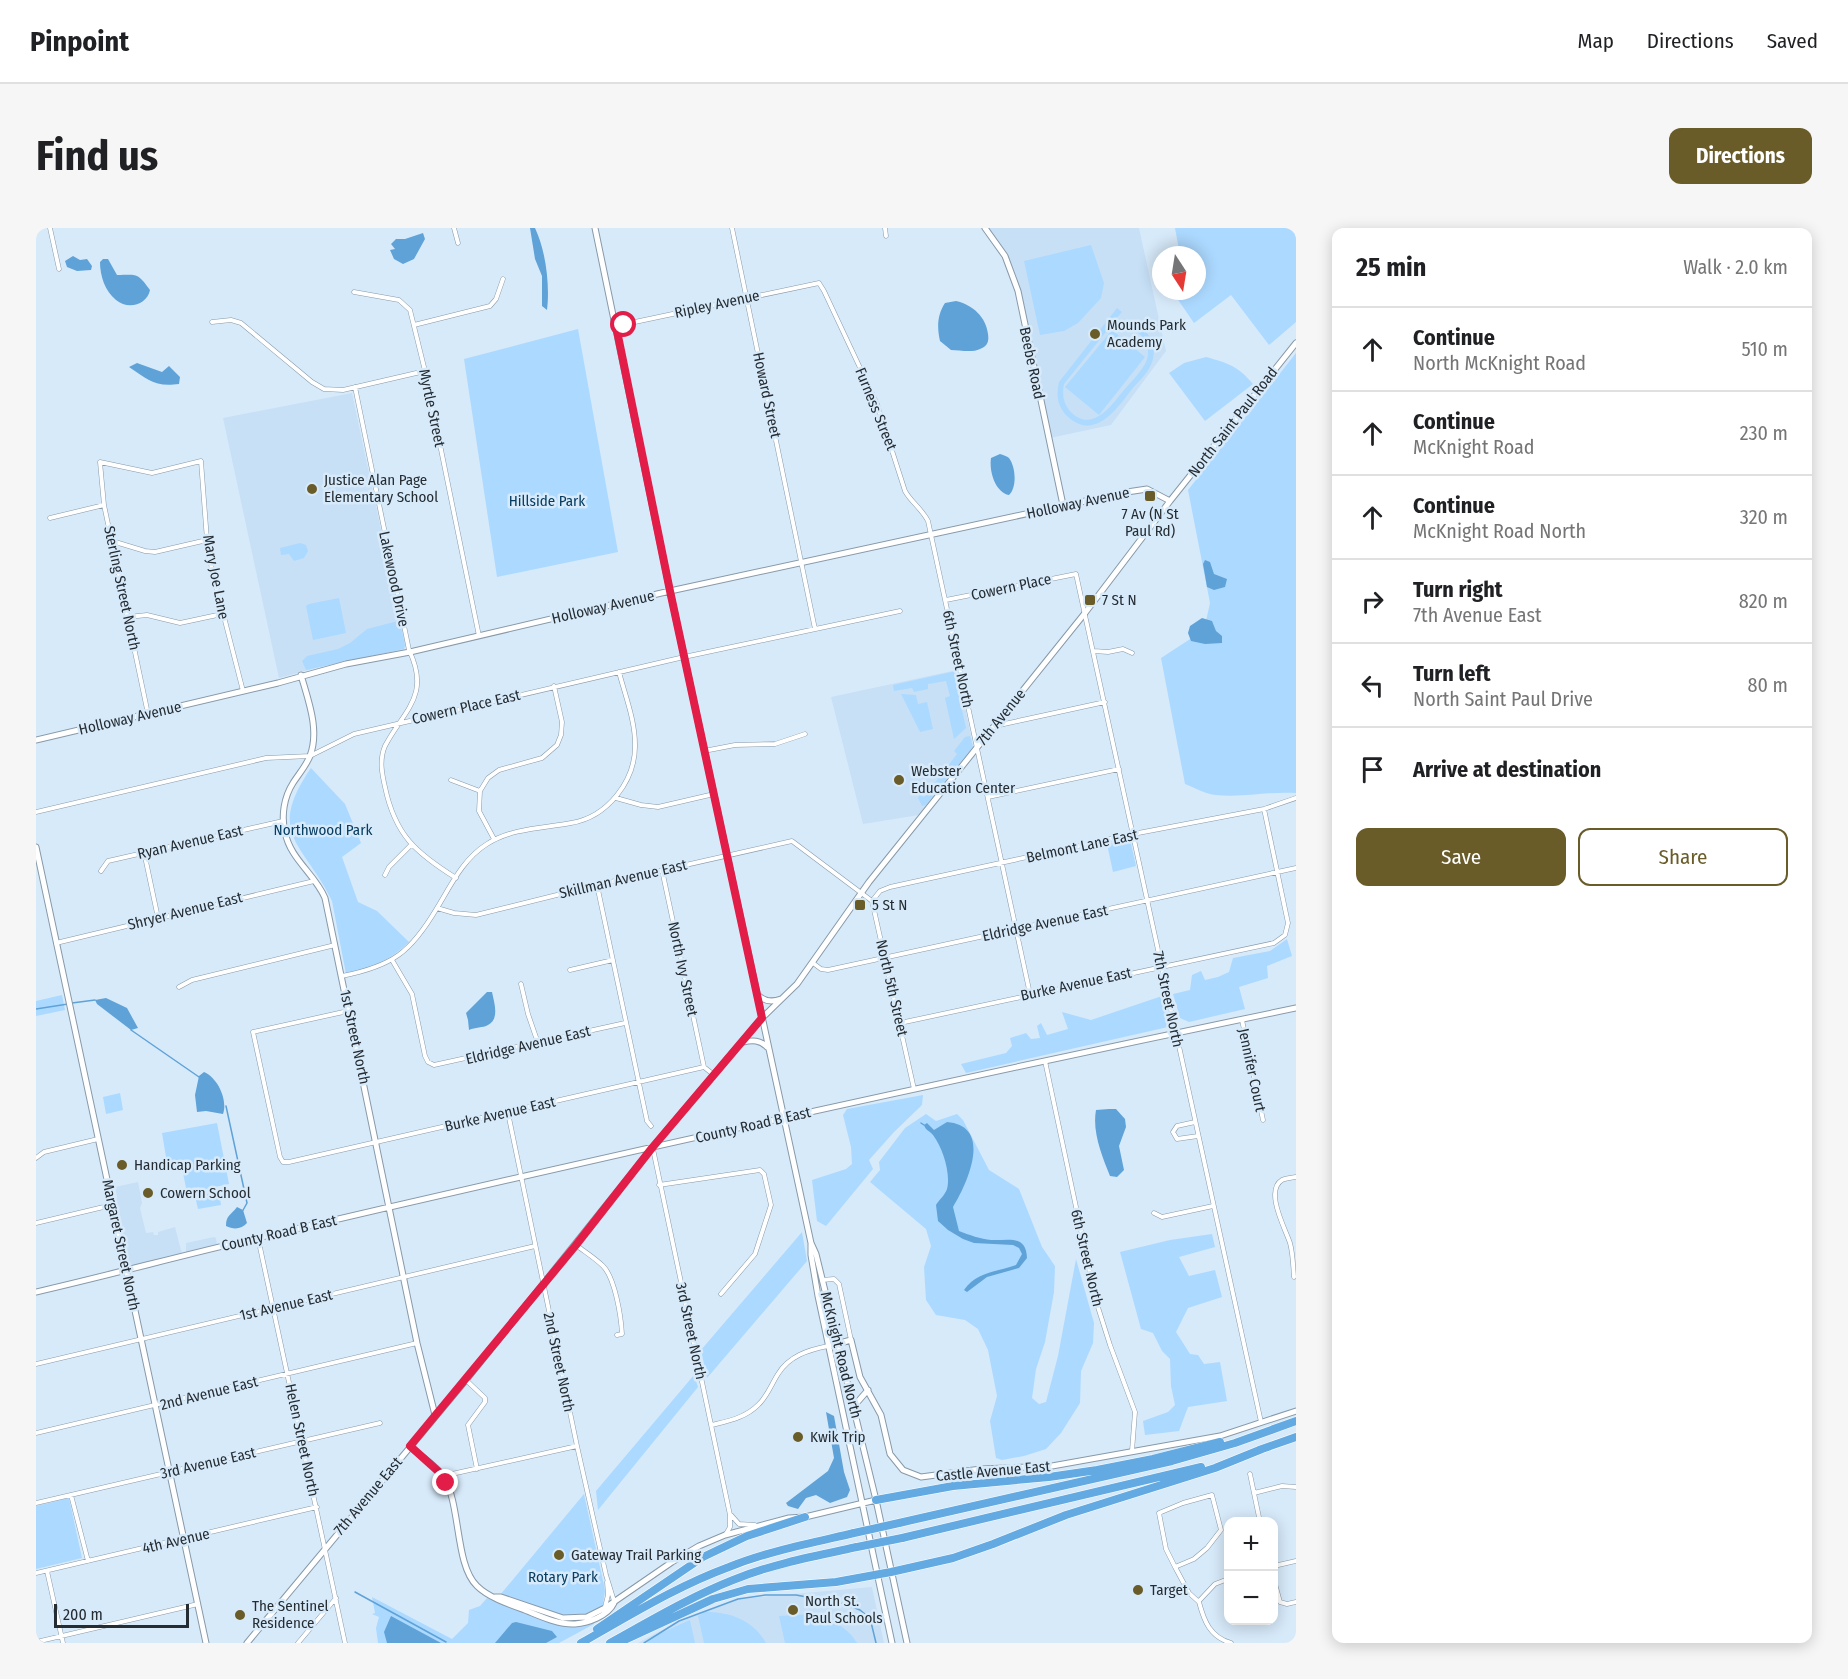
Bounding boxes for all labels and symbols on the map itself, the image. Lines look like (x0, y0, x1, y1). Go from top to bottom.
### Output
north arrow (1152, 246, 1206, 300)
street label: Ripley Avenue (673, 286, 761, 322)
route start (610, 311, 636, 337)
place label: Mounds Park Academy (1107, 316, 1186, 351)
street label: Beebe Road (1016, 325, 1048, 401)
marker: Mounds Park Academy (1088, 327, 1102, 341)
street label: Howard Street (749, 350, 785, 440)
street label: North Saint Paul Road (1185, 364, 1281, 480)
street label: Furness Street (851, 365, 901, 453)
street label: Myrtle Street (415, 367, 449, 449)
place label: Justice Alan Page Elementary School (324, 471, 438, 506)
marker: Justice Alan Page Elementary School (305, 482, 319, 496)
street label: Holloway Avenue (1025, 483, 1131, 523)
marker: 7 Av (N St Paul Rd) (1143, 489, 1157, 503)
park label: Hillside Park (509, 492, 585, 510)
place label: 7 Av (N St Paul Rd) (1121, 505, 1179, 540)
street label: Sterling Street North (100, 524, 144, 652)
street label: Lakewood Drive (375, 530, 413, 628)
street label: Mary Joe Lane (199, 533, 233, 621)
street label: Cowern Place (969, 570, 1053, 604)
street label: Holloway Avenue (550, 586, 656, 628)
place label: 7 St N (1102, 591, 1137, 609)
marker: 7 St N (1083, 593, 1097, 607)
street label: 6th Street North (939, 609, 977, 709)
street label: 7th Avenue (973, 685, 1029, 749)
street label: Cowern Place East (410, 686, 522, 728)
street label: Holloway Avenue (77, 697, 183, 739)
place label: Webster Education Center (911, 762, 1016, 797)
marker: Webster Education Center (892, 773, 906, 787)
street label: Ryan Avenue East (136, 821, 244, 863)
park label: Northwood Park (274, 821, 372, 839)
street label: Belmont Lane East (1025, 825, 1139, 867)
street label: Skillman Avenue East (557, 856, 689, 902)
street label: Shryer Avenue East (126, 888, 244, 934)
place label: 5 St N (872, 896, 907, 914)
marker: 5 St N (853, 898, 867, 912)
street label: Eldridge Avenue East (981, 901, 1109, 945)
street label: North Ivy Street (664, 920, 702, 1018)
street label: North 5th Street (872, 938, 912, 1038)
street label: 7th Street North (1149, 949, 1187, 1049)
street label: Burke Avenue East (1019, 963, 1133, 1005)
street label: 1st Street North (336, 988, 374, 1086)
street label: Eldridge Avenue East (464, 1022, 592, 1068)
street label: Jennifer Court (1234, 1027, 1270, 1113)
street label: Burke Avenue East (443, 1092, 557, 1135)
street label: County Road B East (694, 1103, 813, 1147)
place label: Handicap Parking (134, 1156, 241, 1174)
marker: Handicap Parking (115, 1158, 129, 1172)
street label: Margaret Street North (98, 1178, 144, 1312)
place label: Cowern School (160, 1184, 251, 1202)
marker: Cowern School (141, 1186, 155, 1200)
street label: 6th Street North (1067, 1208, 1107, 1308)
street label: County Road B East (220, 1211, 339, 1255)
street label: 3rd Street North (672, 1281, 710, 1381)
street label: 1st Avenue East (238, 1286, 334, 1324)
street label: McKnight Road North (817, 1290, 865, 1420)
street label: 2nd Street North (540, 1310, 578, 1414)
street label: 2nd Avenue East (158, 1372, 260, 1414)
street label: Helen Street North (281, 1382, 323, 1498)
place label: Kwik Trip (810, 1428, 866, 1446)
marker: Kwik Trip (791, 1430, 805, 1444)
street label: 3rd Avenue East (159, 1443, 257, 1483)
street label: 7th Avenue East (330, 1453, 406, 1539)
street label: Castle Avenue East (935, 1457, 1051, 1485)
route end (432, 1469, 458, 1495)
street label: 4th Avenue (141, 1525, 211, 1557)
place label: Gateway Trail Parking (571, 1546, 701, 1564)
marker: Gateway Trail Parking (552, 1548, 566, 1562)
park label: Rotary Park (528, 1568, 598, 1586)
place label: Target (1150, 1581, 1188, 1599)
marker: Target (1131, 1583, 1145, 1597)
place label: North St. Paul Schools (805, 1592, 883, 1627)
place label: The Sentinel Residence (252, 1597, 329, 1632)
scale bar (54, 1601, 189, 1628)
marker: North St. Paul Schools (786, 1603, 800, 1617)
marker: The Sentinel Residence (233, 1608, 247, 1622)

